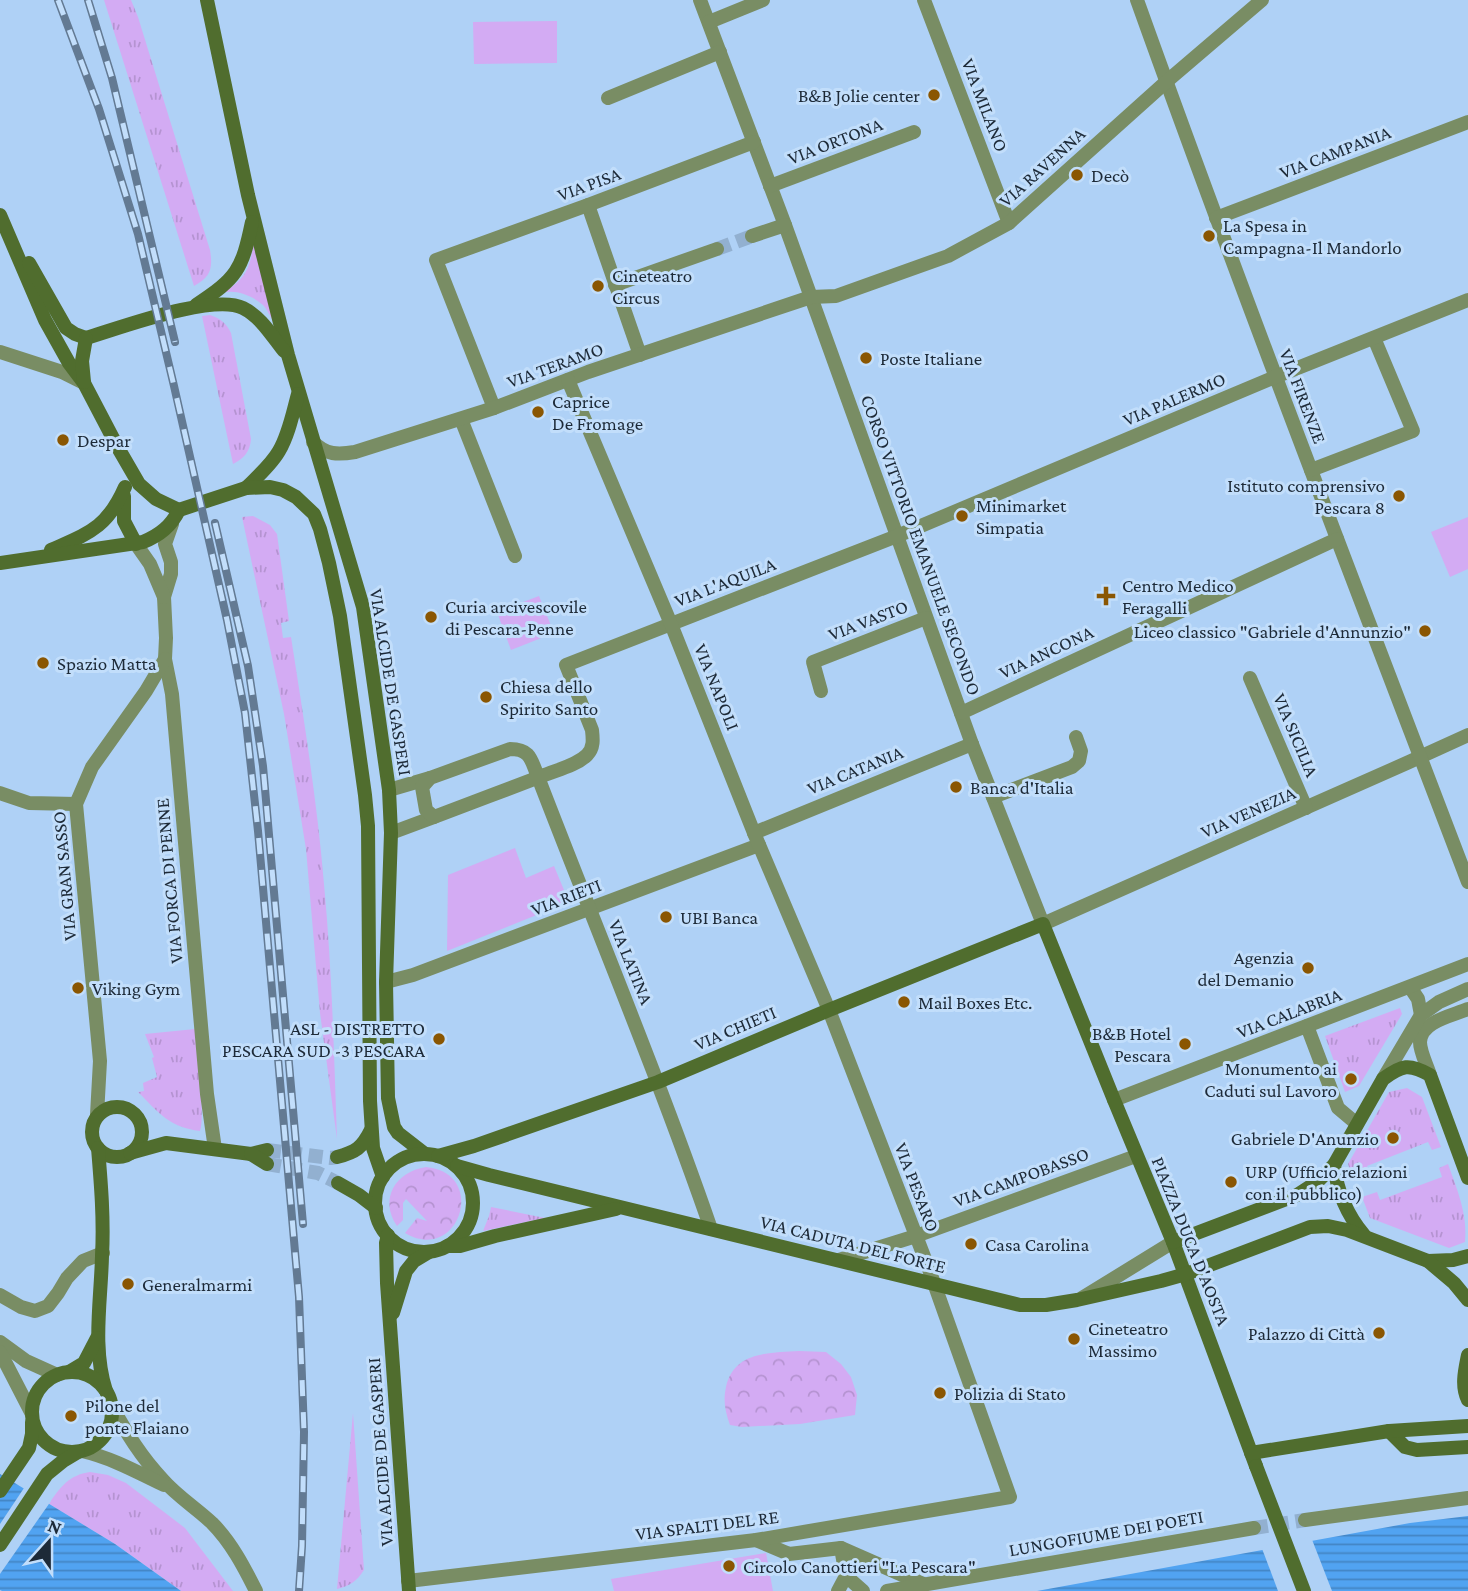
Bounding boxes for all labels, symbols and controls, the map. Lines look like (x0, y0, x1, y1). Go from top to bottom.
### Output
street label: VIA MILANO (958, 55, 1012, 155)
place label: B&B Jolie center (798, 85, 920, 106)
marker: B&B Jolie center (926, 87, 942, 103)
street label: VIA ORTONA (785, 113, 886, 169)
street label: VIA CAMPANIA (1276, 121, 1394, 183)
street label: VIA RAVENNA (995, 123, 1089, 211)
street label: VIA PISA (554, 163, 624, 205)
place label: Decò (1091, 165, 1129, 186)
marker: Decò (1069, 167, 1085, 183)
place label: La Spesa in Campagna-Il Mandorlo (1223, 215, 1402, 258)
marker: La Spesa in Campagna-Il Mandorlo (1201, 228, 1217, 244)
place label: Cineteatro Circus (612, 265, 692, 308)
marker: Cineteatro Circus (590, 278, 606, 294)
street label: VIA TERAMO (504, 338, 606, 392)
street label: VIA FIRENZE (1275, 346, 1331, 446)
place label: Poste Italiane (880, 348, 982, 369)
marker: Poste Italiane (858, 350, 874, 366)
street label: VIA PALERMO (1119, 368, 1229, 430)
place label: Caprice De Fromage (552, 391, 643, 434)
street label: CORSO VITTORIO EMANUELE SECONDO (857, 392, 985, 698)
marker: Caprice De Fromage (530, 404, 546, 420)
place label: Despar (77, 430, 131, 451)
marker: Despar (55, 432, 71, 448)
place label: Istituto comprensivo Pescara 8 (1227, 475, 1385, 518)
marker: Istituto comprensivo Pescara 8 (1391, 488, 1407, 504)
place label: Minimarket Simpatia (976, 495, 1067, 538)
marker: Minimarket Simpatia (954, 508, 970, 524)
street label: VIA L'AQUILA (672, 553, 779, 611)
place label: Centro Medico Feragalli (1122, 575, 1234, 618)
marker: Centro Medico Feragalli (1096, 586, 1116, 606)
street label: VIA ALCIDE DE GASPERI (366, 587, 416, 777)
street label: VIA VASTO (825, 595, 911, 645)
place label: Curia arcivescovile di Pescara-Penne (445, 596, 587, 639)
marker: Curia arcivescovile di Pescara-Penne (423, 609, 439, 625)
street label: VIA ANCONA (996, 621, 1097, 683)
place label: Liceo classico "Gabriele d'Annunzio" (1134, 621, 1411, 642)
marker: Liceo classico "Gabriele d'Annunzio" (1417, 623, 1433, 639)
street label: VIA NAPOLI (690, 641, 744, 733)
place label: Spazio Matta (57, 653, 157, 674)
marker: Spazio Matta (35, 655, 51, 671)
place label: Chiesa dello Spirito Santo (500, 676, 598, 719)
marker: Chiesa dello Spirito Santo (478, 689, 494, 705)
street label: VIA SICILIA (1269, 690, 1323, 780)
street label: VIA CATANIA (804, 741, 906, 799)
place label: Banca d'Italia (970, 777, 1074, 798)
marker: Banca d'Italia (948, 779, 964, 795)
street label: VIA VENEZIA (1197, 782, 1299, 842)
street label: VIA FORCA DI PENNE (151, 797, 187, 965)
street label: VIA GRAN SASSO (48, 810, 80, 942)
street label: VIA RIETI (528, 874, 604, 920)
place label: UBI Banca (680, 907, 758, 928)
marker: UBI Banca (658, 909, 674, 925)
street label: VIA LATINA (604, 916, 658, 1008)
place label: Agenzia del Demanio (1197, 947, 1294, 990)
marker: Agenzia del Demanio (1300, 960, 1316, 976)
place label: Viking Gym (92, 978, 180, 999)
marker: Viking Gym (70, 980, 86, 996)
street label: VIA CALABRIA (1234, 983, 1345, 1043)
place label: Mail Boxes Etc. (918, 992, 1032, 1013)
marker: Mail Boxes Etc. (896, 994, 912, 1010)
street label: VIA CHIETI (691, 1001, 779, 1055)
place label: ASL - DISTRETTO PESCARA SUD -3 PESCARA (222, 1018, 425, 1061)
place label: B&B Hotel Pescara (1092, 1023, 1171, 1066)
marker: ASL - DISTRETTO PESCARA SUD -3 PESCARA (431, 1031, 447, 1047)
marker: B&B Hotel Pescara (1177, 1036, 1193, 1052)
place label: Monumento ai Caduti sul Lavoro (1204, 1058, 1337, 1101)
marker: Monumento ai Caduti sul Lavoro (1343, 1071, 1359, 1087)
place label: Gabriele D'Anunzio (1231, 1128, 1379, 1149)
marker: Gabriele D'Anunzio (1385, 1130, 1401, 1146)
street label: VIA PESARO (890, 1140, 944, 1234)
street label: VIA CAMPOBASSO (951, 1143, 1091, 1211)
street label: PIAZZA DUCA D'AOSTA (1148, 1154, 1235, 1329)
place label: URP (Ufficio relazioni con il pubblico) (1245, 1161, 1408, 1205)
marker: URP (Ufficio relazioni con il pubblico) (1223, 1174, 1239, 1190)
street label: VIA CADUTA DEL FORTE (758, 1211, 948, 1277)
place label: Casa Carolina (985, 1234, 1090, 1255)
marker: Casa Carolina (963, 1236, 979, 1252)
place label: Generalmarmi (142, 1274, 252, 1295)
marker: Generalmarmi (120, 1276, 136, 1292)
place label: Cineteatro Massimo (1088, 1318, 1168, 1361)
place label: Palazzo di Città (1248, 1323, 1365, 1344)
marker: Palazzo di Città (1371, 1325, 1387, 1341)
marker: Cineteatro Massimo (1066, 1331, 1082, 1347)
street label: VIA ALCIDE DE GASPERI (363, 1357, 397, 1547)
place label: Polizia di Stato (954, 1383, 1066, 1404)
marker: Polizia di Stato (932, 1385, 948, 1401)
place label: Pilone del ponte Flaiano (85, 1395, 189, 1438)
marker: Pilone del ponte Flaiano (63, 1408, 79, 1424)
street label: VIA SPALTI DEL RE (634, 1506, 780, 1544)
street label: LUNGOFIUME DEI POETI (1007, 1506, 1205, 1560)
north arrow (14, 1507, 84, 1577)
text: N (45, 1514, 65, 1539)
place label: Circolo Canottieri "La Pescara" (743, 1556, 976, 1577)
marker: Circolo Canottieri "La Pescara" (721, 1558, 737, 1574)

